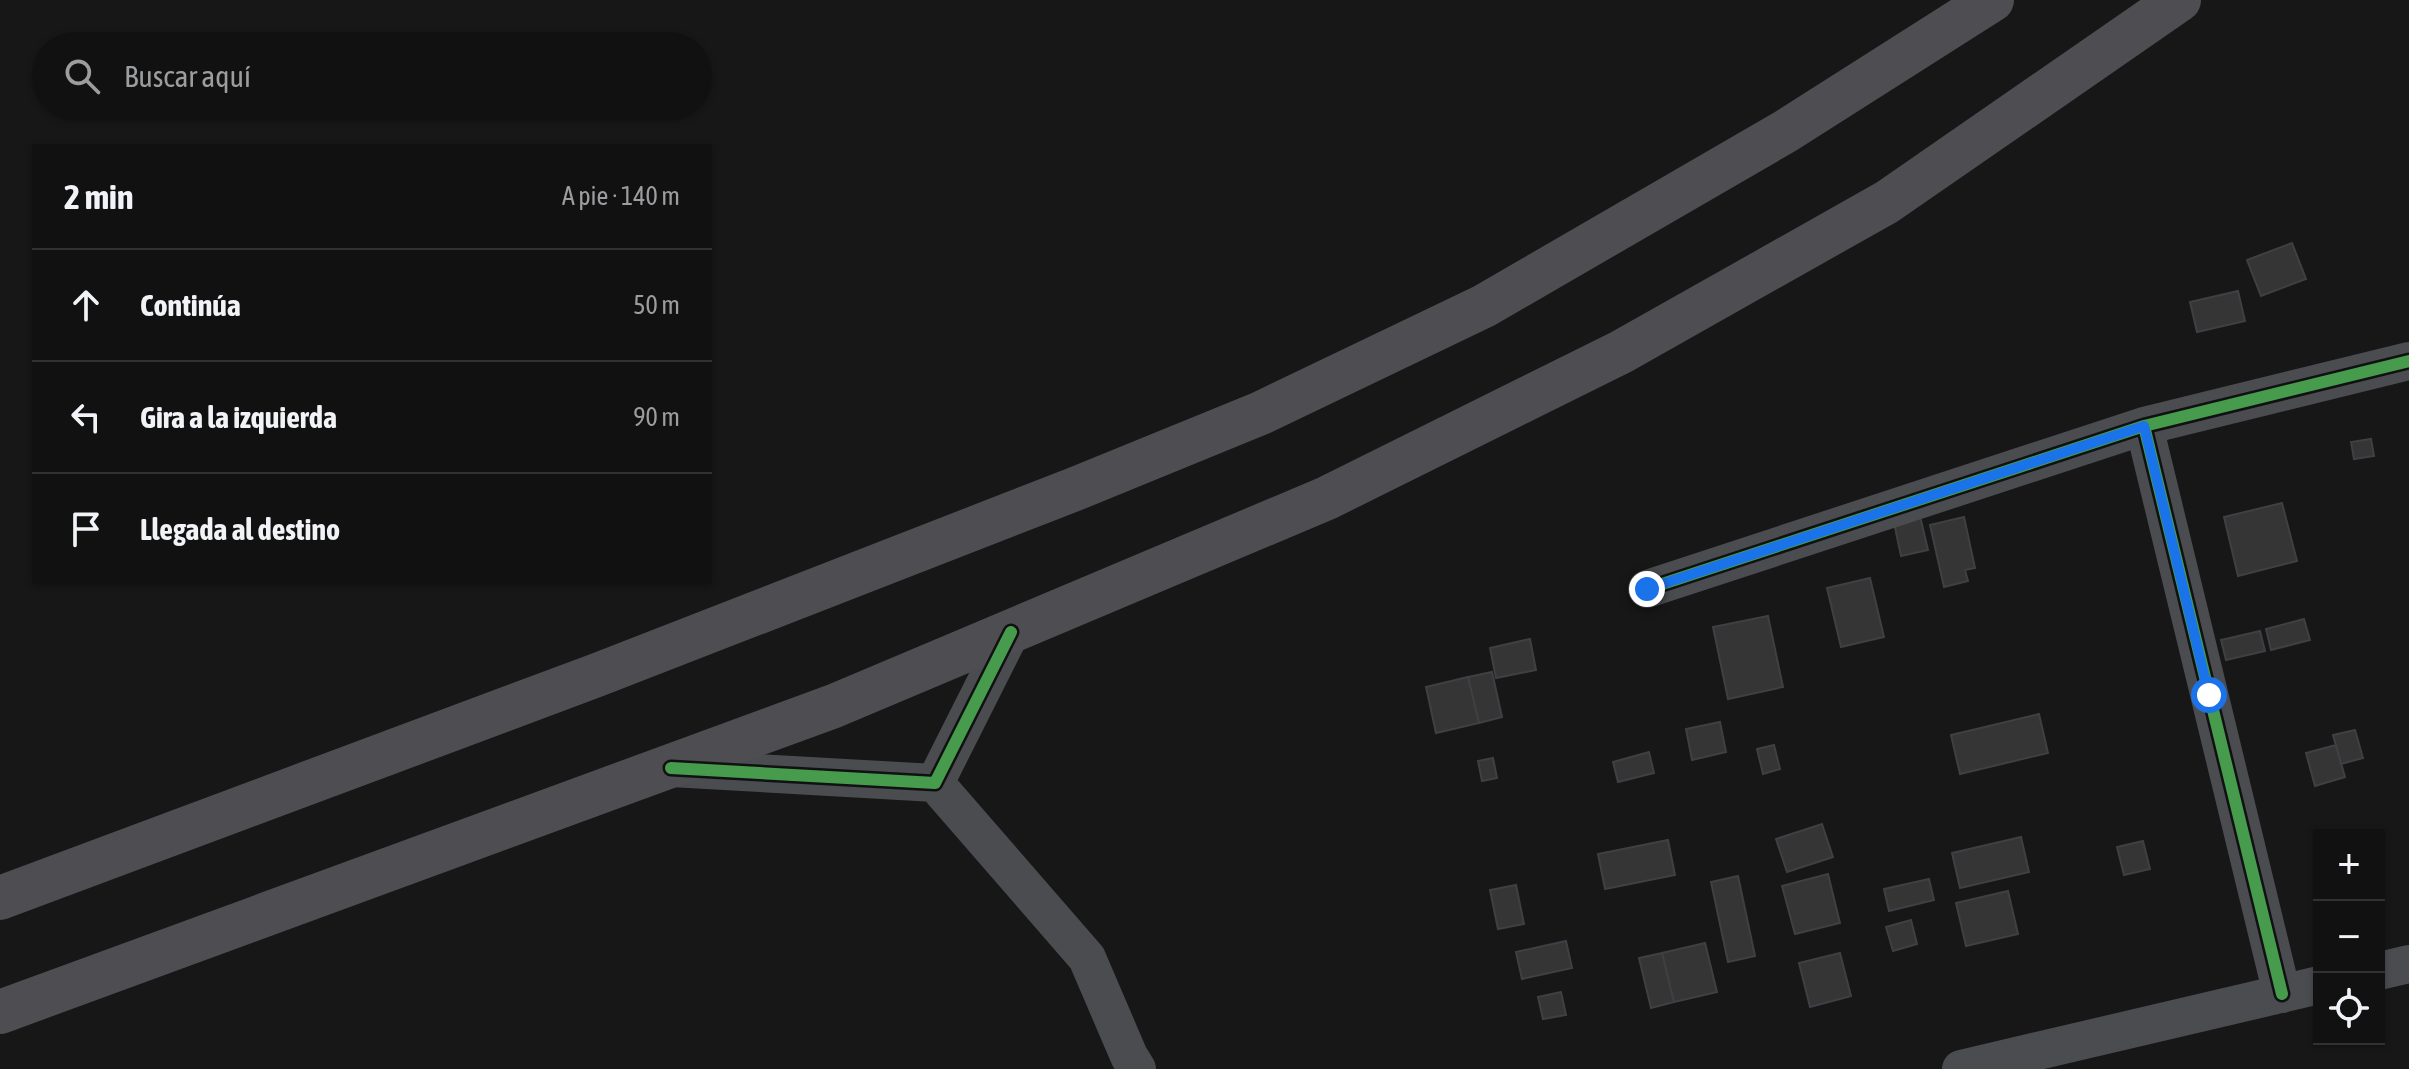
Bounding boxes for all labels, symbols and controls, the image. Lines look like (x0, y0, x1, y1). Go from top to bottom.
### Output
search box (32, 32, 712, 120)
icon: search (60, 54, 104, 98)
text: Buscar aquí (124, 59, 251, 93)
text: 2 min (64, 177, 133, 216)
text: A pie · 140 m (562, 181, 680, 211)
icon: ahead (64, 283, 108, 327)
text: Continúa (140, 288, 241, 322)
text: 50 m (633, 290, 680, 320)
icon: left (64, 395, 108, 439)
text: Gira a la izquierda (140, 400, 337, 434)
text: 90 m (633, 402, 680, 432)
icon: arrive (64, 507, 108, 551)
text: Llegada al destino (140, 512, 340, 546)
route end (1629, 571, 1665, 607)
route start (2191, 677, 2227, 713)
map controls (2313, 829, 2385, 1045)
button: + (2313, 829, 2385, 901)
button: − (2313, 901, 2385, 973)
button: locate (2313, 973, 2385, 1045)

